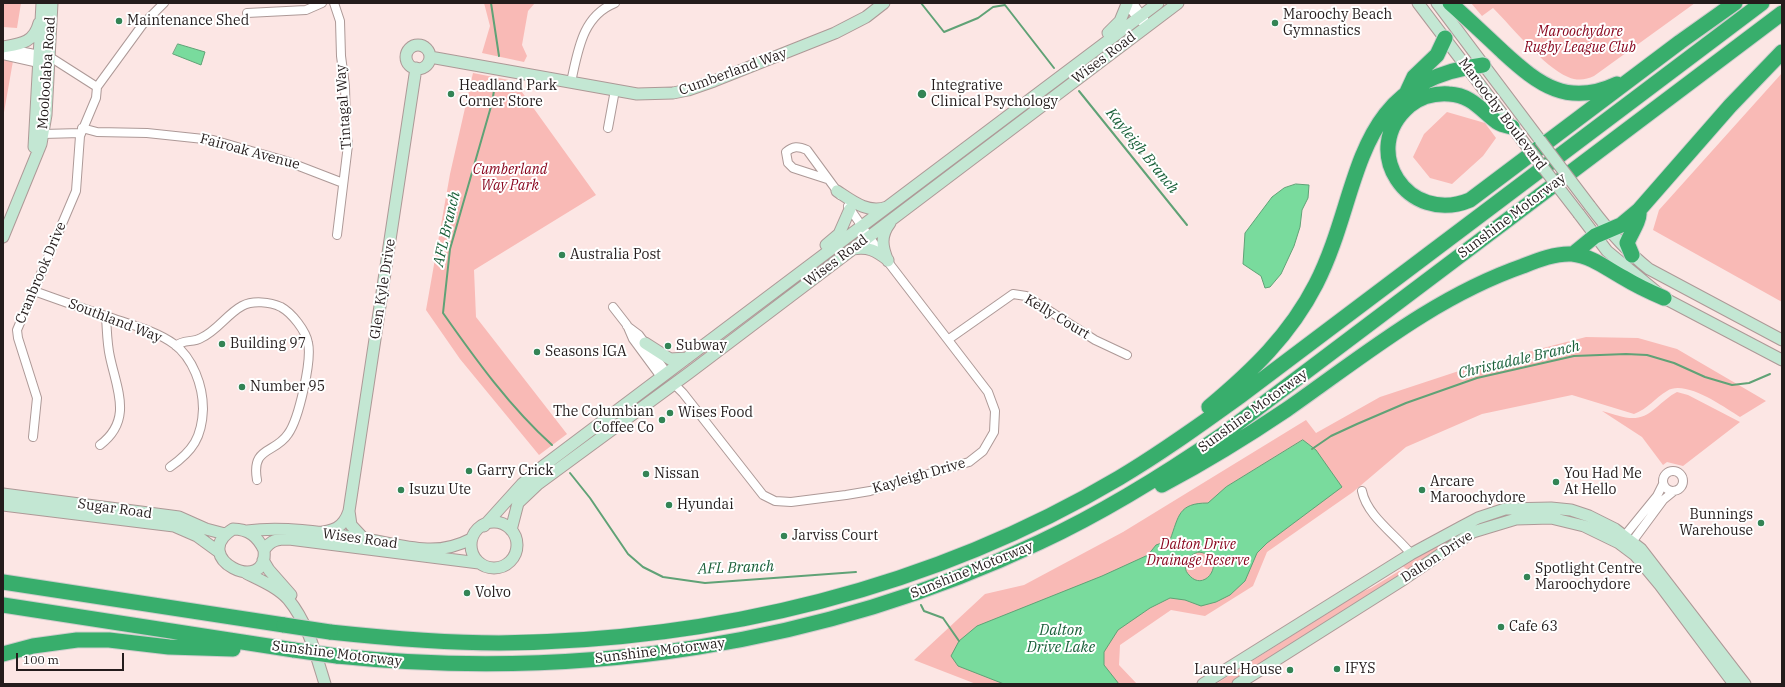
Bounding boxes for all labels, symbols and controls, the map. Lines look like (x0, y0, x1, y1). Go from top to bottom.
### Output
place label: Maroochy Beach Gymnastics (1283, 7, 1392, 40)
place label: Maintenance Shed (127, 13, 249, 29)
street label: Mooloolaba Road (35, 16, 59, 130)
marker: Maintenance Shed (114, 16, 124, 26)
marker: Maroochy Beach Gymnastics (1270, 18, 1280, 28)
park label: Maroochydore Rugby League Club (1524, 24, 1636, 56)
street label: Wises Road (1069, 29, 1139, 87)
street label: Cumberland Way (677, 45, 789, 99)
street label: Maroochy Boulevard (1454, 55, 1550, 173)
street label: Tintagal Way (333, 64, 355, 150)
place label: Headland Park Corner Store (459, 78, 557, 110)
place label: Integrative Clinical Psychology (931, 78, 1058, 110)
marker: Integrative Clinical Psychology (916, 88, 928, 100)
marker: Headland Park Corner Store (446, 89, 456, 99)
water label: Kayleigh Branch (1102, 105, 1182, 197)
street label: Fairoak Avenue (198, 131, 302, 173)
park label: Cumberland Way Park (473, 162, 547, 194)
street label: Sunshine Motorway (1455, 170, 1569, 262)
water label: AFL Branch (430, 190, 464, 268)
street label: Cranbrook Drive (12, 220, 70, 326)
street label: Wises Road (801, 232, 871, 290)
street label: Glen Kyle Drive (367, 238, 399, 340)
place label: Australia Post (570, 247, 661, 263)
marker: Australia Post (557, 250, 567, 260)
street label: Kelly Court (1021, 291, 1093, 343)
street label: Southland Way (66, 295, 164, 347)
place label: Building 97 (230, 336, 306, 352)
water label: Christadale Branch (1456, 337, 1582, 383)
place label: Subway (676, 338, 727, 354)
marker: Building 97 (217, 339, 227, 349)
marker: Subway (663, 341, 673, 351)
place label: Seasons IGA (545, 344, 627, 360)
marker: Seasons IGA (532, 347, 542, 357)
street label: Sunshine Motorway (1195, 366, 1311, 456)
place label: Number 95 (250, 379, 325, 395)
marker: Number 95 (237, 382, 247, 392)
place label: The Columbian Coffee Co (553, 404, 654, 436)
place label: Wises Food (678, 405, 753, 421)
marker: Wises Food (665, 408, 675, 418)
marker: The Columbian Coffee Co (657, 415, 667, 425)
street label: Kayleigh Drive (871, 455, 967, 497)
place label: Garry Crick (477, 463, 553, 479)
marker: Garry Crick (464, 466, 474, 476)
place label: Nissan (654, 466, 699, 482)
place label: You Had Me At Hello (1564, 466, 1642, 498)
marker: Nissan (641, 469, 651, 479)
place label: Arcare Maroochydore (1430, 474, 1525, 506)
marker: You Had Me At Hello (1551, 477, 1561, 487)
place label: Isuzu Ute (409, 482, 471, 498)
marker: Isuzu Ute (396, 485, 406, 495)
marker: Arcare Maroochydore (1417, 485, 1427, 495)
street label: Sugar Road (77, 495, 153, 523)
place label: Hyundai (677, 497, 734, 513)
marker: Hyundai (664, 500, 674, 510)
place label: Bunnings Warehouse (1679, 507, 1753, 540)
marker: Bunnings Warehouse (1756, 518, 1766, 528)
street label: Wises Road (321, 525, 399, 553)
place label: Jarviss Court (792, 528, 878, 544)
street label: Dalton Drive (1398, 528, 1476, 586)
marker: Jarviss Court (779, 531, 789, 541)
park label: Dalton Drive Drainage Reserve (1146, 537, 1250, 570)
street label: Sunshine Motorway (908, 538, 1036, 602)
water label: AFL Branch (698, 558, 774, 578)
place label: Spotlight Centre Maroochydore (1535, 561, 1642, 594)
marker: Spotlight Centre Maroochydore (1522, 572, 1532, 582)
place label: Volvo (475, 585, 511, 601)
marker: Volvo (462, 588, 472, 598)
place label: Cafe 63 (1509, 619, 1558, 635)
water label: Dalton Drive Lake (1027, 622, 1095, 657)
marker: Cafe 63 (1496, 622, 1506, 632)
street label: Sunshine Motorway (594, 635, 726, 667)
street label: Sunshine Motorway (271, 638, 403, 670)
scale bar (18, 645, 126, 671)
text: 100 m (23, 652, 59, 667)
place label: IFYS (1345, 661, 1375, 677)
place label: Laurel House (1194, 662, 1282, 678)
marker: IFYS (1332, 664, 1342, 674)
marker: Laurel House (1285, 665, 1295, 675)

